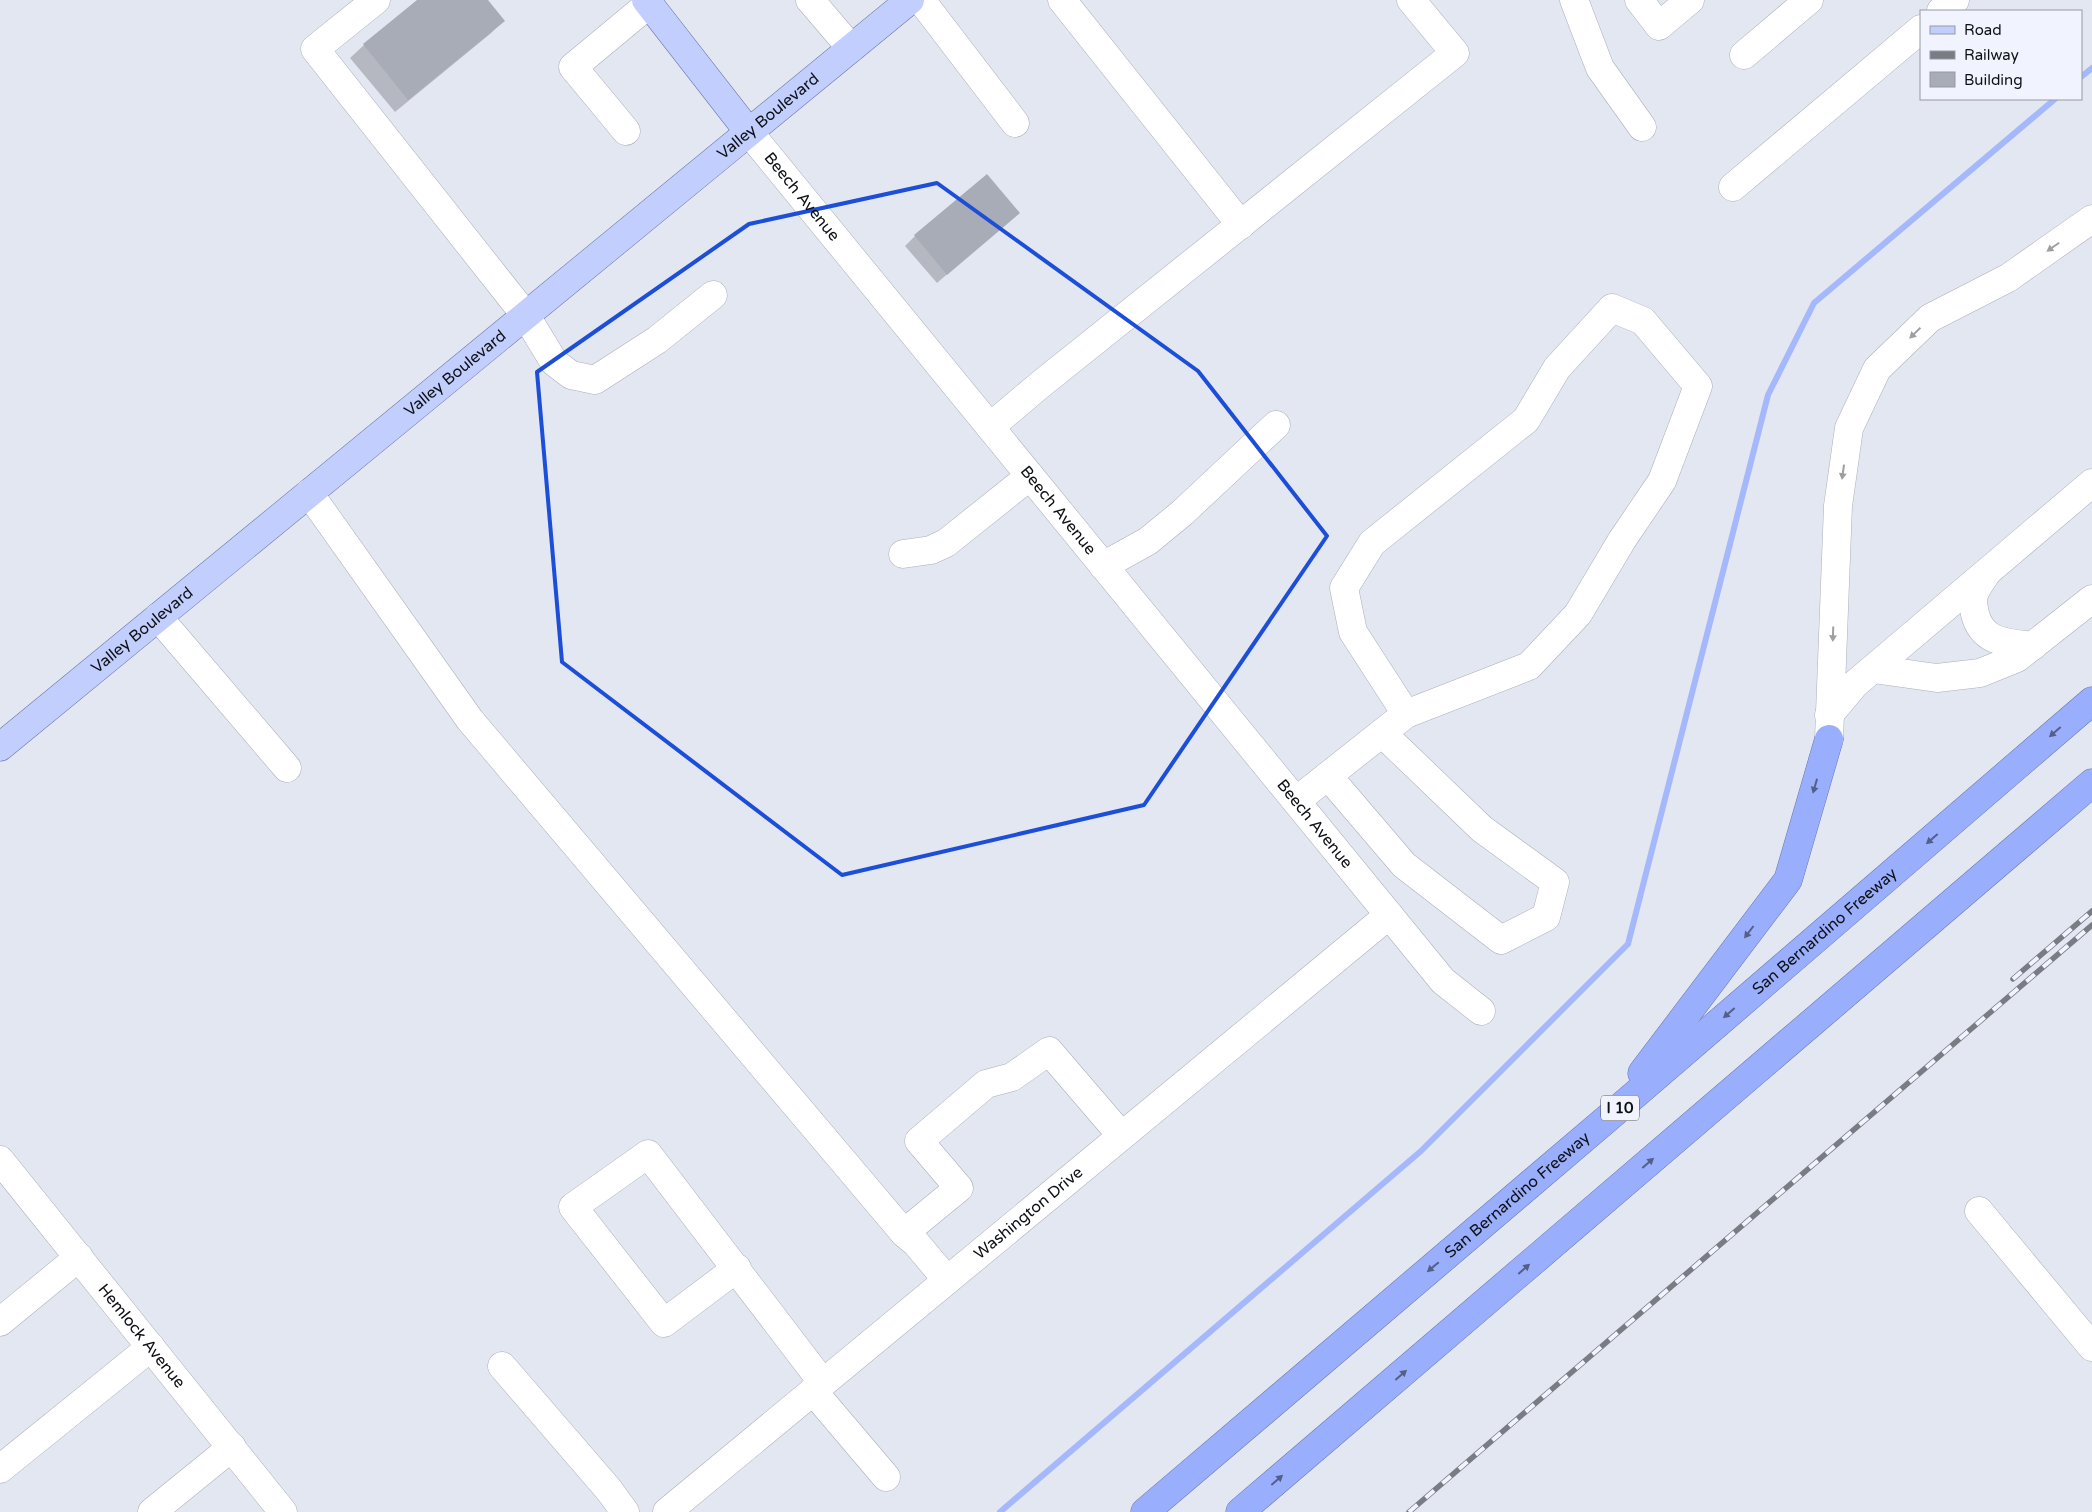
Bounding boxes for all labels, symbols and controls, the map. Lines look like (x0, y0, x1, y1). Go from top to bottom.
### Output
legend (1920, 10, 2082, 100)
text: Road (1964, 21, 2002, 39)
text: Railway (1964, 46, 2019, 64)
street label: Valley Boulevard (713, 69, 823, 164)
text: Building (1964, 71, 2023, 89)
street label: Beech Avenue (760, 148, 844, 245)
one-way arrow (2046, 242, 2059, 252)
street label: Valley Boulevard (400, 326, 510, 421)
one-way arrow (1910, 327, 1922, 339)
street label: Beech Avenue (1016, 462, 1100, 559)
one-way arrow (1839, 465, 1847, 481)
street label: Valley Boulevard (87, 583, 197, 678)
one-way arrow (1828, 626, 1836, 642)
one-way arrow (2049, 727, 2062, 738)
street label: Beech Avenue (1272, 775, 1357, 872)
one-way arrow (1811, 779, 1819, 794)
one-way arrow (1926, 833, 1939, 844)
street label: San Bernardino Freeway (1748, 863, 1901, 999)
one-way arrow (1744, 925, 1754, 939)
one-way arrow (1724, 1007, 1736, 1019)
road number: I 10 (1601, 1096, 1639, 1120)
street label: San Bernardino Freeway (1441, 1127, 1594, 1262)
one-way arrow (1641, 1158, 1654, 1169)
street label: Washington Drive (970, 1162, 1087, 1264)
one-way arrow (1428, 1261, 1440, 1273)
one-way arrow (1518, 1264, 1530, 1275)
street label: Hemlock Avenue (94, 1280, 190, 1392)
one-way arrow (1394, 1369, 1407, 1380)
one-way arrow (1271, 1475, 1284, 1486)

